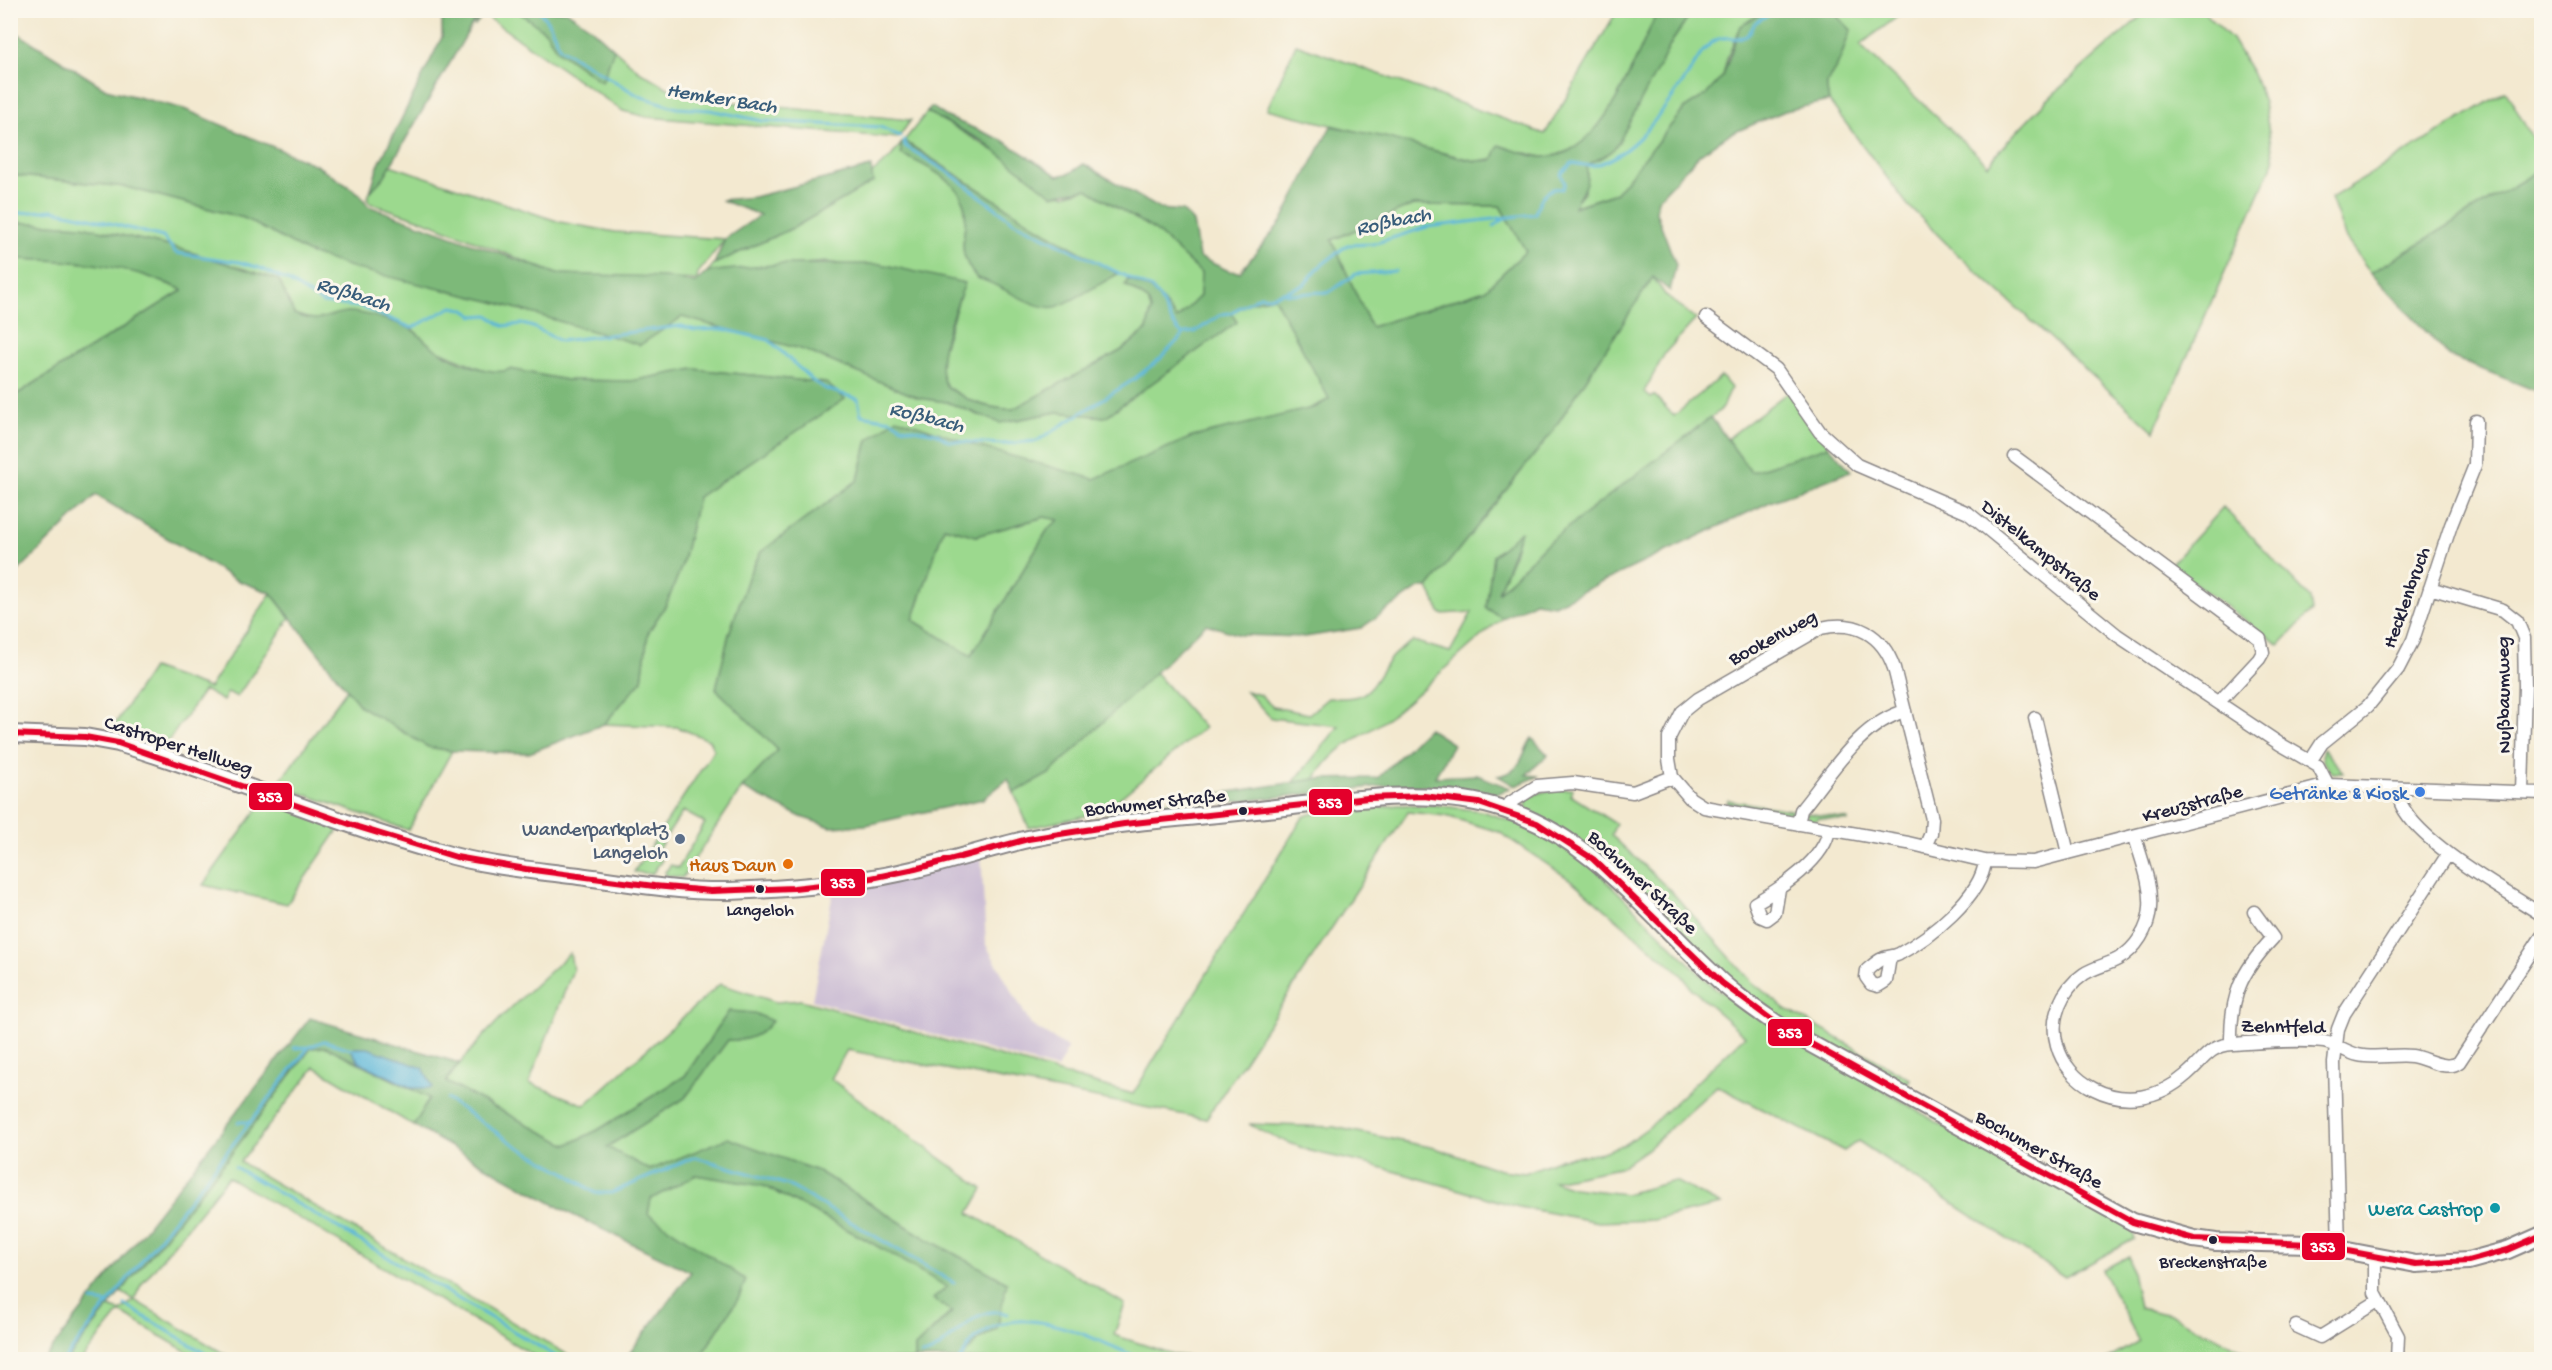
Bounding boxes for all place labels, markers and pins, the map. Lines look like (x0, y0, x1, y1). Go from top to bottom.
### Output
place label: Getränke & Kiosk (2269, 784, 2410, 807)
marker: Getränke & Kiosk (2413, 785, 2427, 799)
unlabelled marker (1237, 805, 1249, 817)
place label: Wanderparkplatz Langeloh (522, 820, 669, 866)
marker: Wanderparkplatz Langeloh (673, 832, 687, 846)
place label: Haus Daun (689, 856, 776, 879)
marker: Haus Daun (781, 857, 795, 871)
marker: Langeloh (754, 883, 766, 895)
place label: Langeloh (726, 901, 794, 922)
place label: Wera Castrop (2368, 1200, 2483, 1223)
marker: Wera Castrop (2488, 1201, 2502, 1215)
marker: Breckenstraße (2207, 1234, 2219, 1246)
place label: Breckenstraße (2158, 1253, 2267, 1274)

